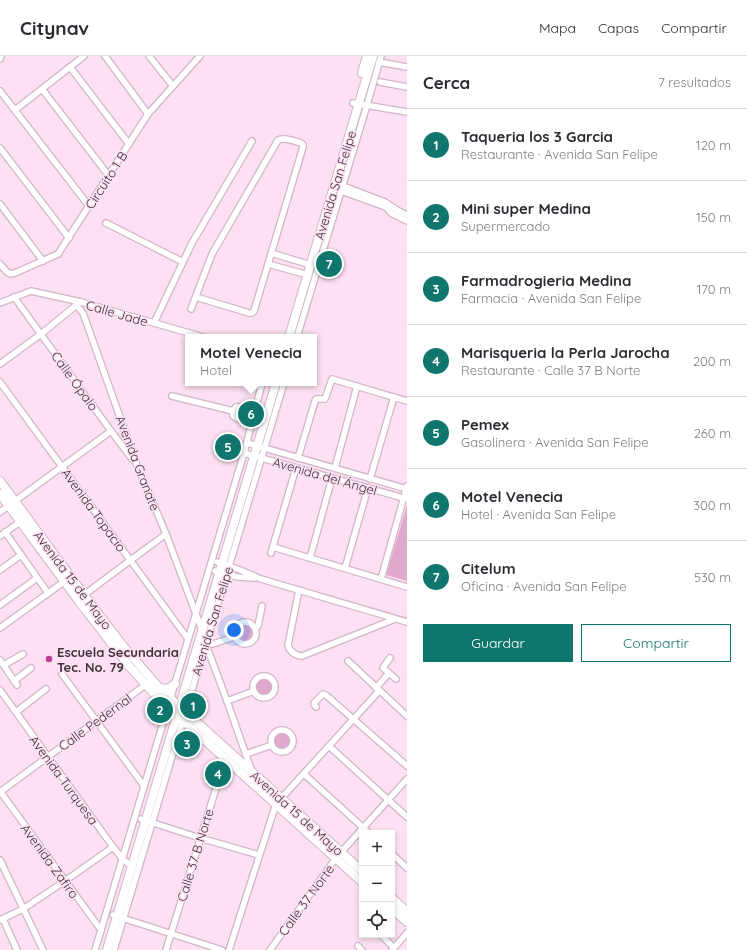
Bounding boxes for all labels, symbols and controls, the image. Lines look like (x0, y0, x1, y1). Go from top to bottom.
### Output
text: Citynav (20, 16, 89, 40)
text: Mapa (539, 19, 576, 37)
text: Capas (598, 19, 639, 37)
text: Compartir (661, 19, 727, 37)
text: Cerca (423, 72, 470, 93)
text: 7 resultados (658, 74, 731, 90)
text: Taqueria los 3 Garcia (461, 127, 613, 146)
street label: Avenida San Felipe (311, 128, 359, 242)
text: 1 (433, 137, 439, 153)
text: 120 m (696, 137, 731, 153)
text: Restaurante · Avenida San Felipe (461, 146, 658, 162)
street label: Circuito 1 B (81, 148, 131, 212)
text: Mini super Medina (461, 199, 591, 218)
text: 2 (432, 209, 440, 225)
text: 150 m (696, 209, 731, 225)
text: Supermercado (461, 218, 550, 234)
pin: 7 (316, 249, 342, 279)
text: Farmadrogieria Medina (461, 271, 631, 290)
text: 3 (433, 281, 439, 297)
text: 170 m (696, 281, 731, 297)
text: Farmacia · Avenida San Felipe (461, 290, 641, 306)
street label: Calle Jade (84, 297, 150, 329)
popup (185, 334, 317, 386)
text: Motel Venecia (200, 343, 302, 362)
text: Marisqueria la Perla Jarocha (461, 343, 670, 362)
street label: Calle Ópalo (48, 348, 102, 414)
text: 4 (432, 353, 440, 369)
text: 200 m (693, 353, 731, 369)
text: Hotel (200, 362, 232, 378)
text: Restaurante · Calle 37 B Norte (461, 362, 640, 378)
pin: 6 (238, 399, 264, 429)
street label: Avenida Granate (112, 413, 164, 513)
text: Pemex (461, 415, 509, 434)
text: 5 (432, 425, 440, 441)
text: 260 m (694, 425, 731, 441)
pin: 5 (215, 432, 241, 462)
text: Gasolinera · Avenida San Felipe (461, 434, 649, 450)
street label: Avenida del Ángel (271, 453, 379, 499)
street label: Avenida Topacio (58, 465, 130, 555)
text: Motel Venecia (461, 487, 563, 506)
text: 6 (432, 497, 440, 513)
text: 300 m (693, 497, 731, 513)
text: Hotel · Avenida San Felipe (461, 506, 616, 522)
street label: Avenida 15 de Mayo (31, 527, 116, 633)
text: Citelum (461, 559, 515, 578)
street label: Avenida San Felipe (188, 564, 236, 678)
text: 7 (432, 569, 440, 585)
text: 530 m (694, 569, 731, 585)
text: Oficina · Avenida San Felipe (461, 578, 627, 594)
your location (224, 620, 244, 640)
button: Guardar (423, 624, 573, 662)
button: Compartir (581, 624, 731, 662)
place label: Escuela Secundaria Tec. No. 79 (57, 644, 179, 675)
marker: Escuela Secundaria Tec. No. 79 (44, 654, 54, 664)
street label: Calle Pedernal (55, 690, 135, 754)
pin: 1 (180, 691, 206, 721)
pin: 2 (147, 695, 173, 725)
pin: 3 (174, 729, 200, 759)
street label: Avenida Turquesa (26, 732, 102, 828)
pin: 4 (205, 759, 231, 789)
street label: Avenida 15 de Mayo (247, 767, 347, 859)
street label: Calle 37 B Norte (173, 807, 217, 903)
street label: Avenida Zafiro (18, 821, 82, 901)
map controls (359, 830, 395, 938)
button: + (359, 830, 395, 866)
street label: Calle 37 Norte (275, 861, 337, 939)
button: − (359, 866, 395, 902)
button: locate (359, 902, 395, 938)

